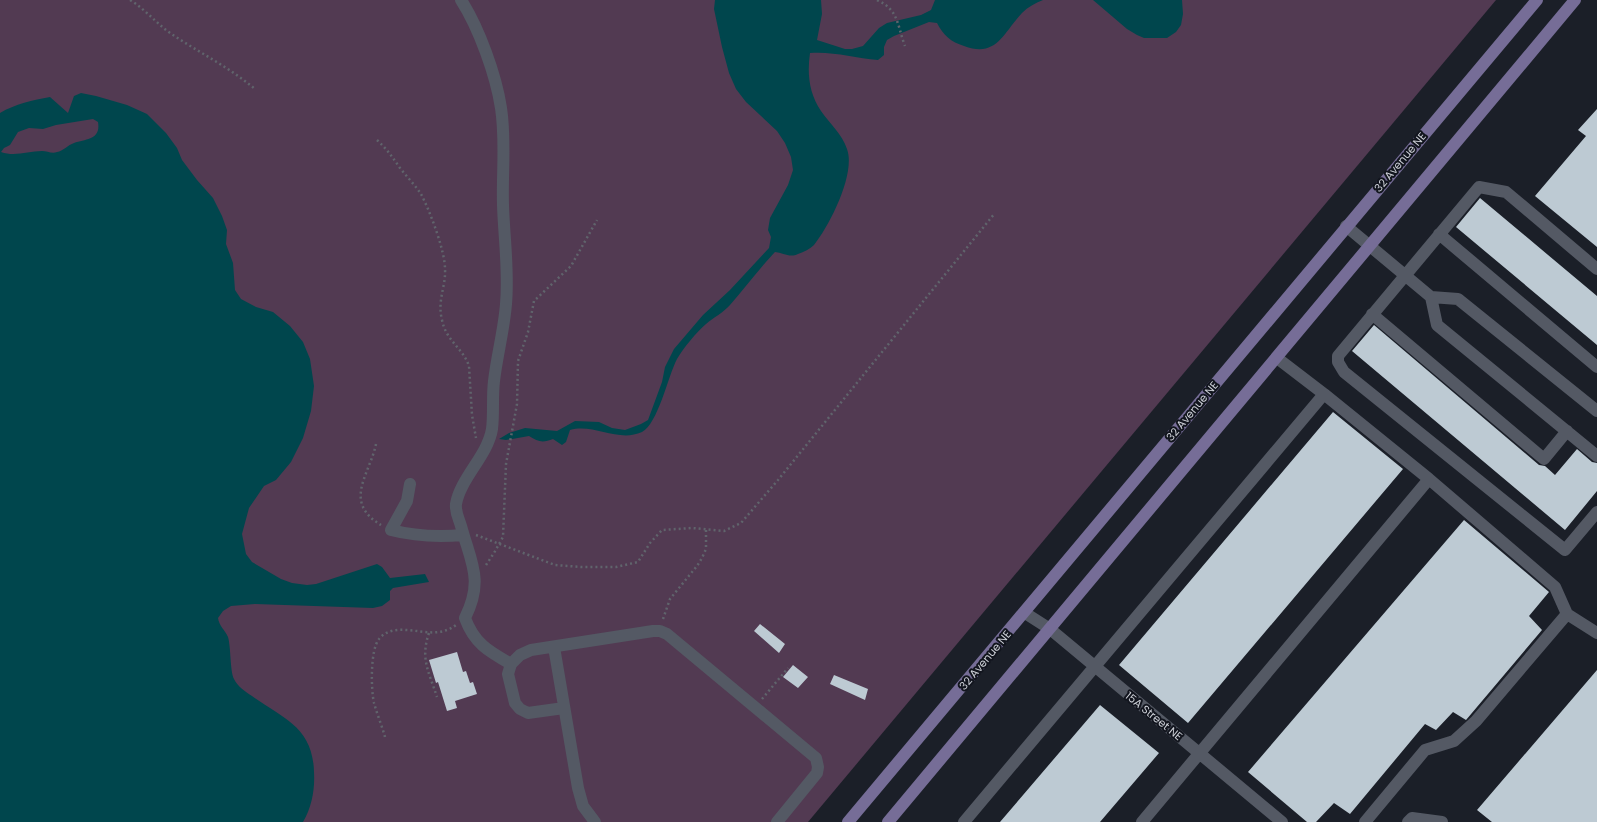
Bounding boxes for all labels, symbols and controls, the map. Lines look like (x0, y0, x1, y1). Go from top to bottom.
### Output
street label: 32 Avenue NE (1370, 129, 1430, 195)
street label: 32 Avenue NE (1162, 378, 1222, 444)
street label: 32 Avenue NE (955, 627, 1015, 693)
street label: 15A Street NE (1122, 688, 1186, 744)

